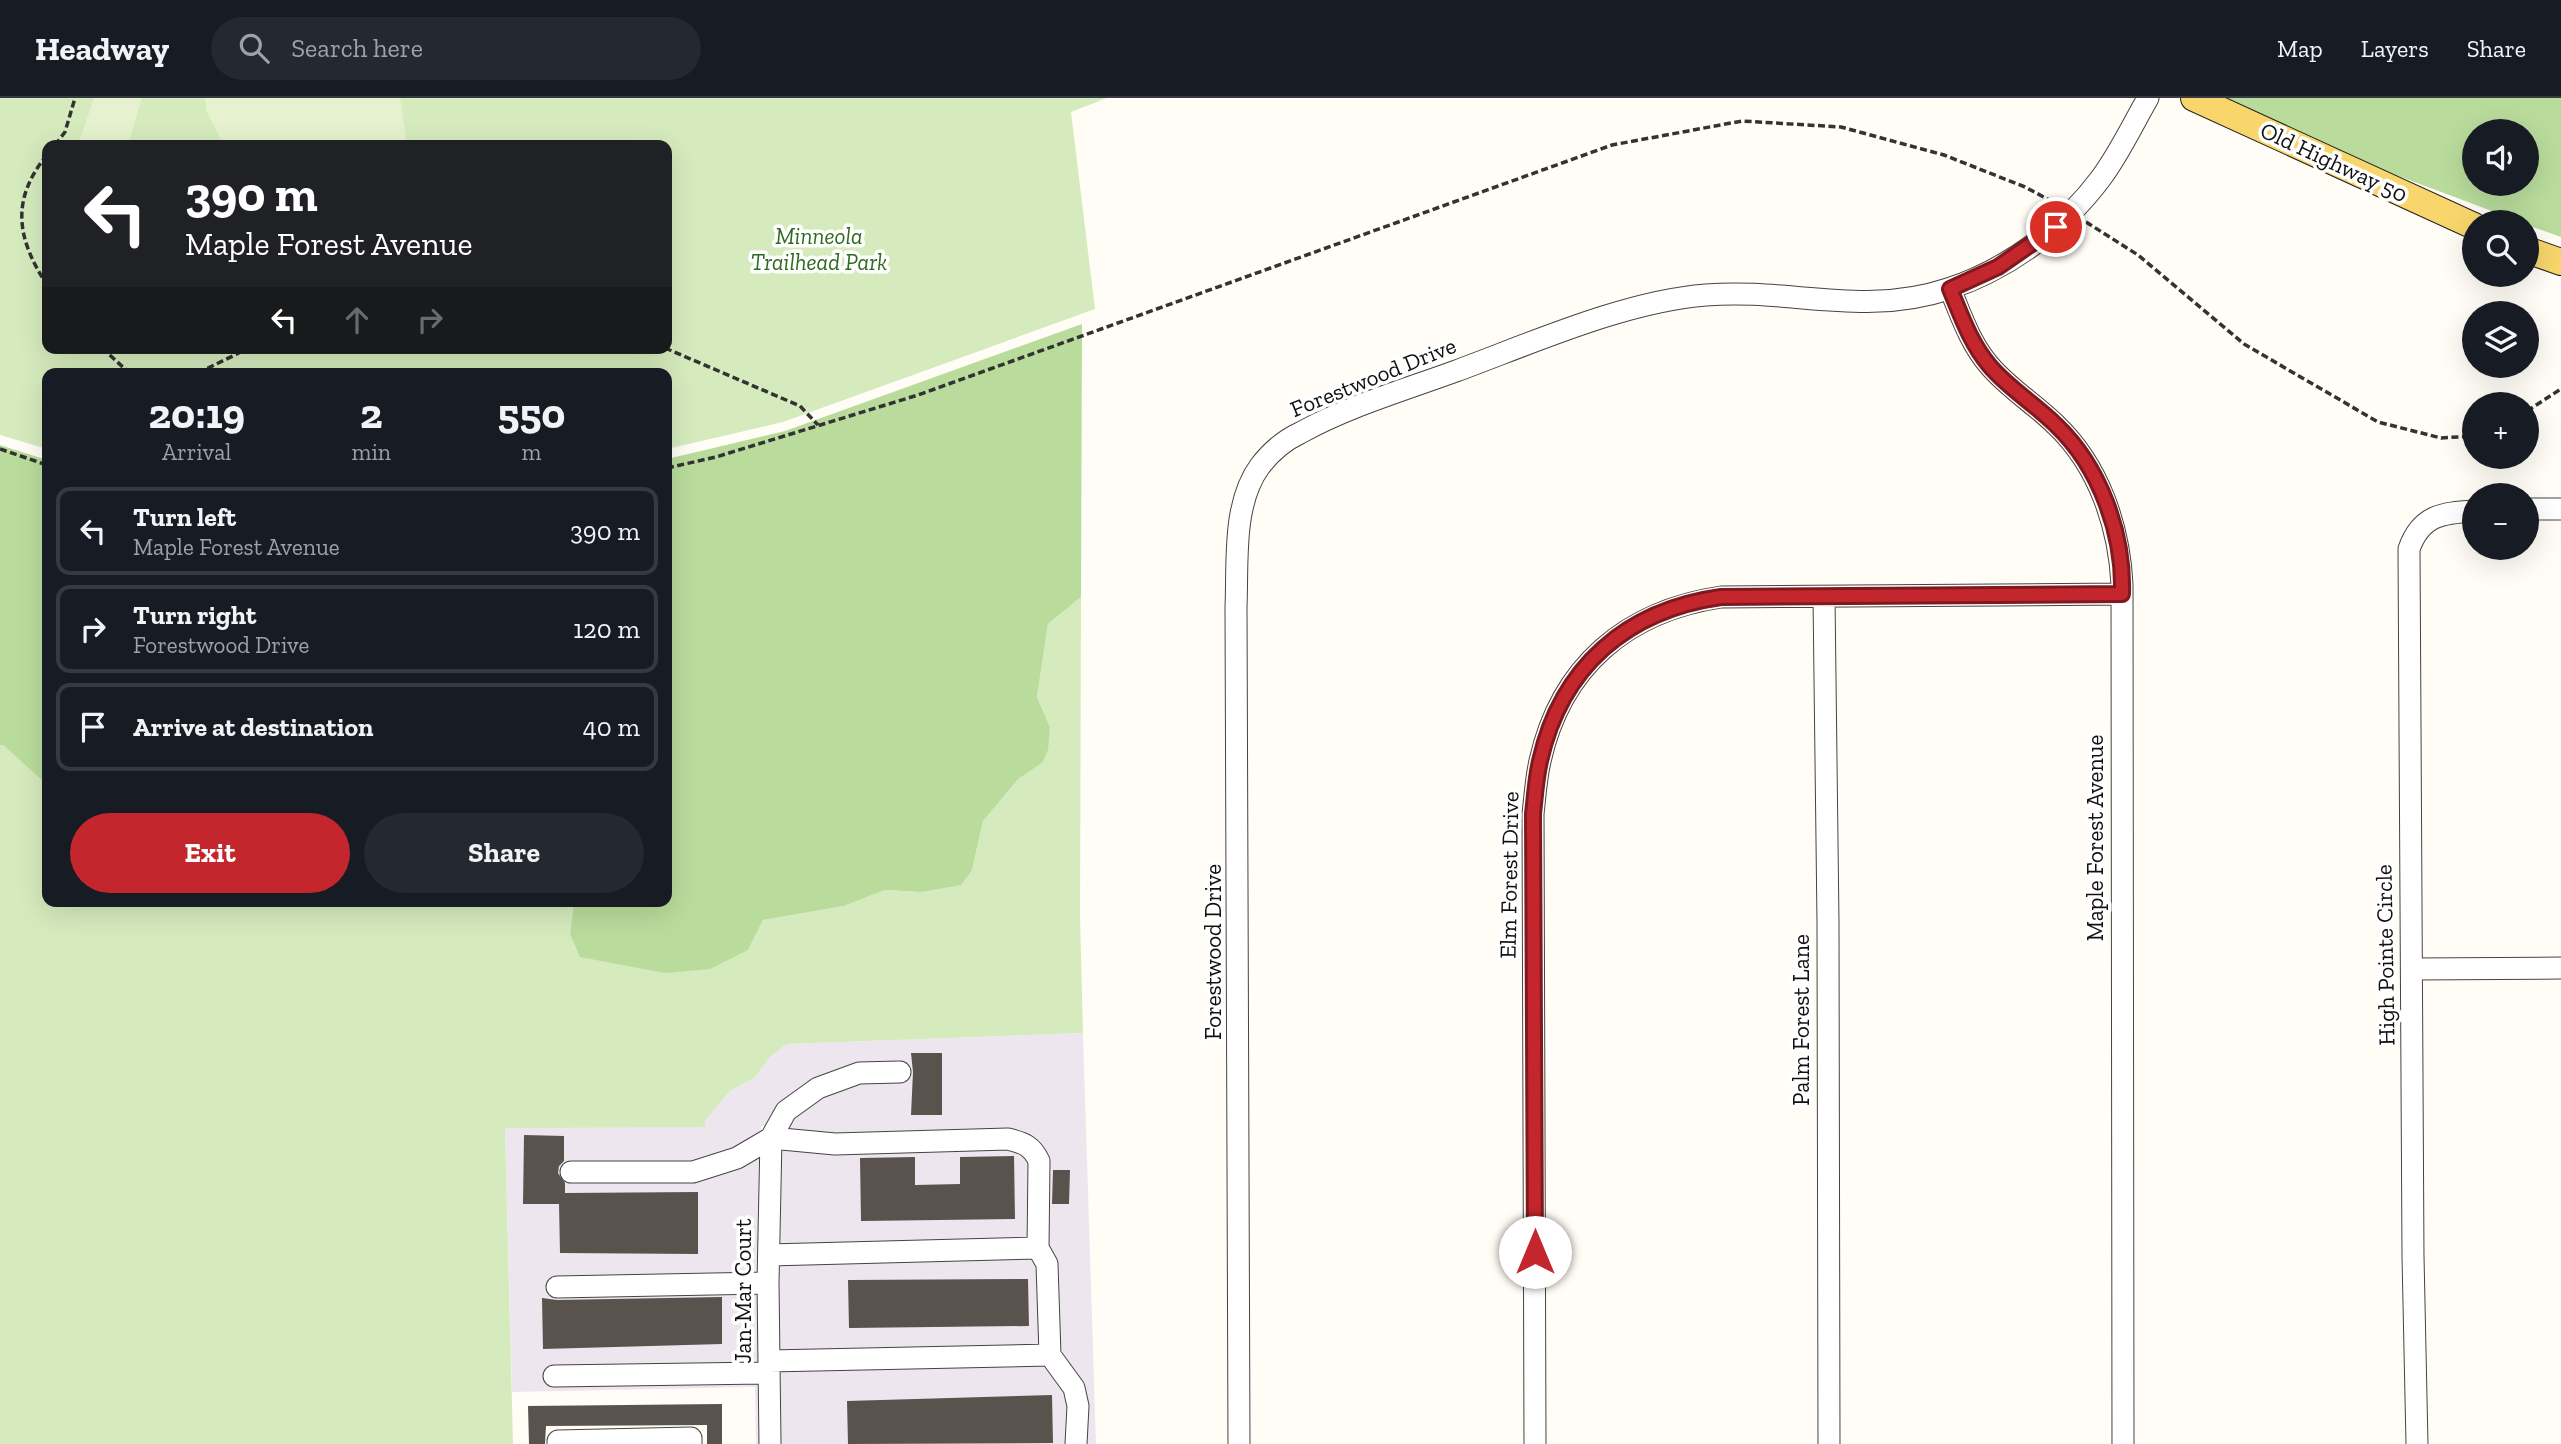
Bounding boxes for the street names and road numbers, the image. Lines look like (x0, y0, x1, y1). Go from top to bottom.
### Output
street label: Old Highway 50 (2256, 116, 2412, 208)
street label: Forestwood Drive (1286, 331, 1460, 423)
street label: Maple Forest Avenue (2081, 735, 2109, 941)
street label: Elm Forest Drive (1494, 791, 1524, 959)
street label: Forestwood Drive (1199, 864, 1227, 1040)
street label: High Pointe Circle (2369, 864, 2401, 1046)
street label: Palm Forest Lane (1787, 934, 1815, 1106)
street label: Jan-Mar Court (729, 1218, 757, 1363)

